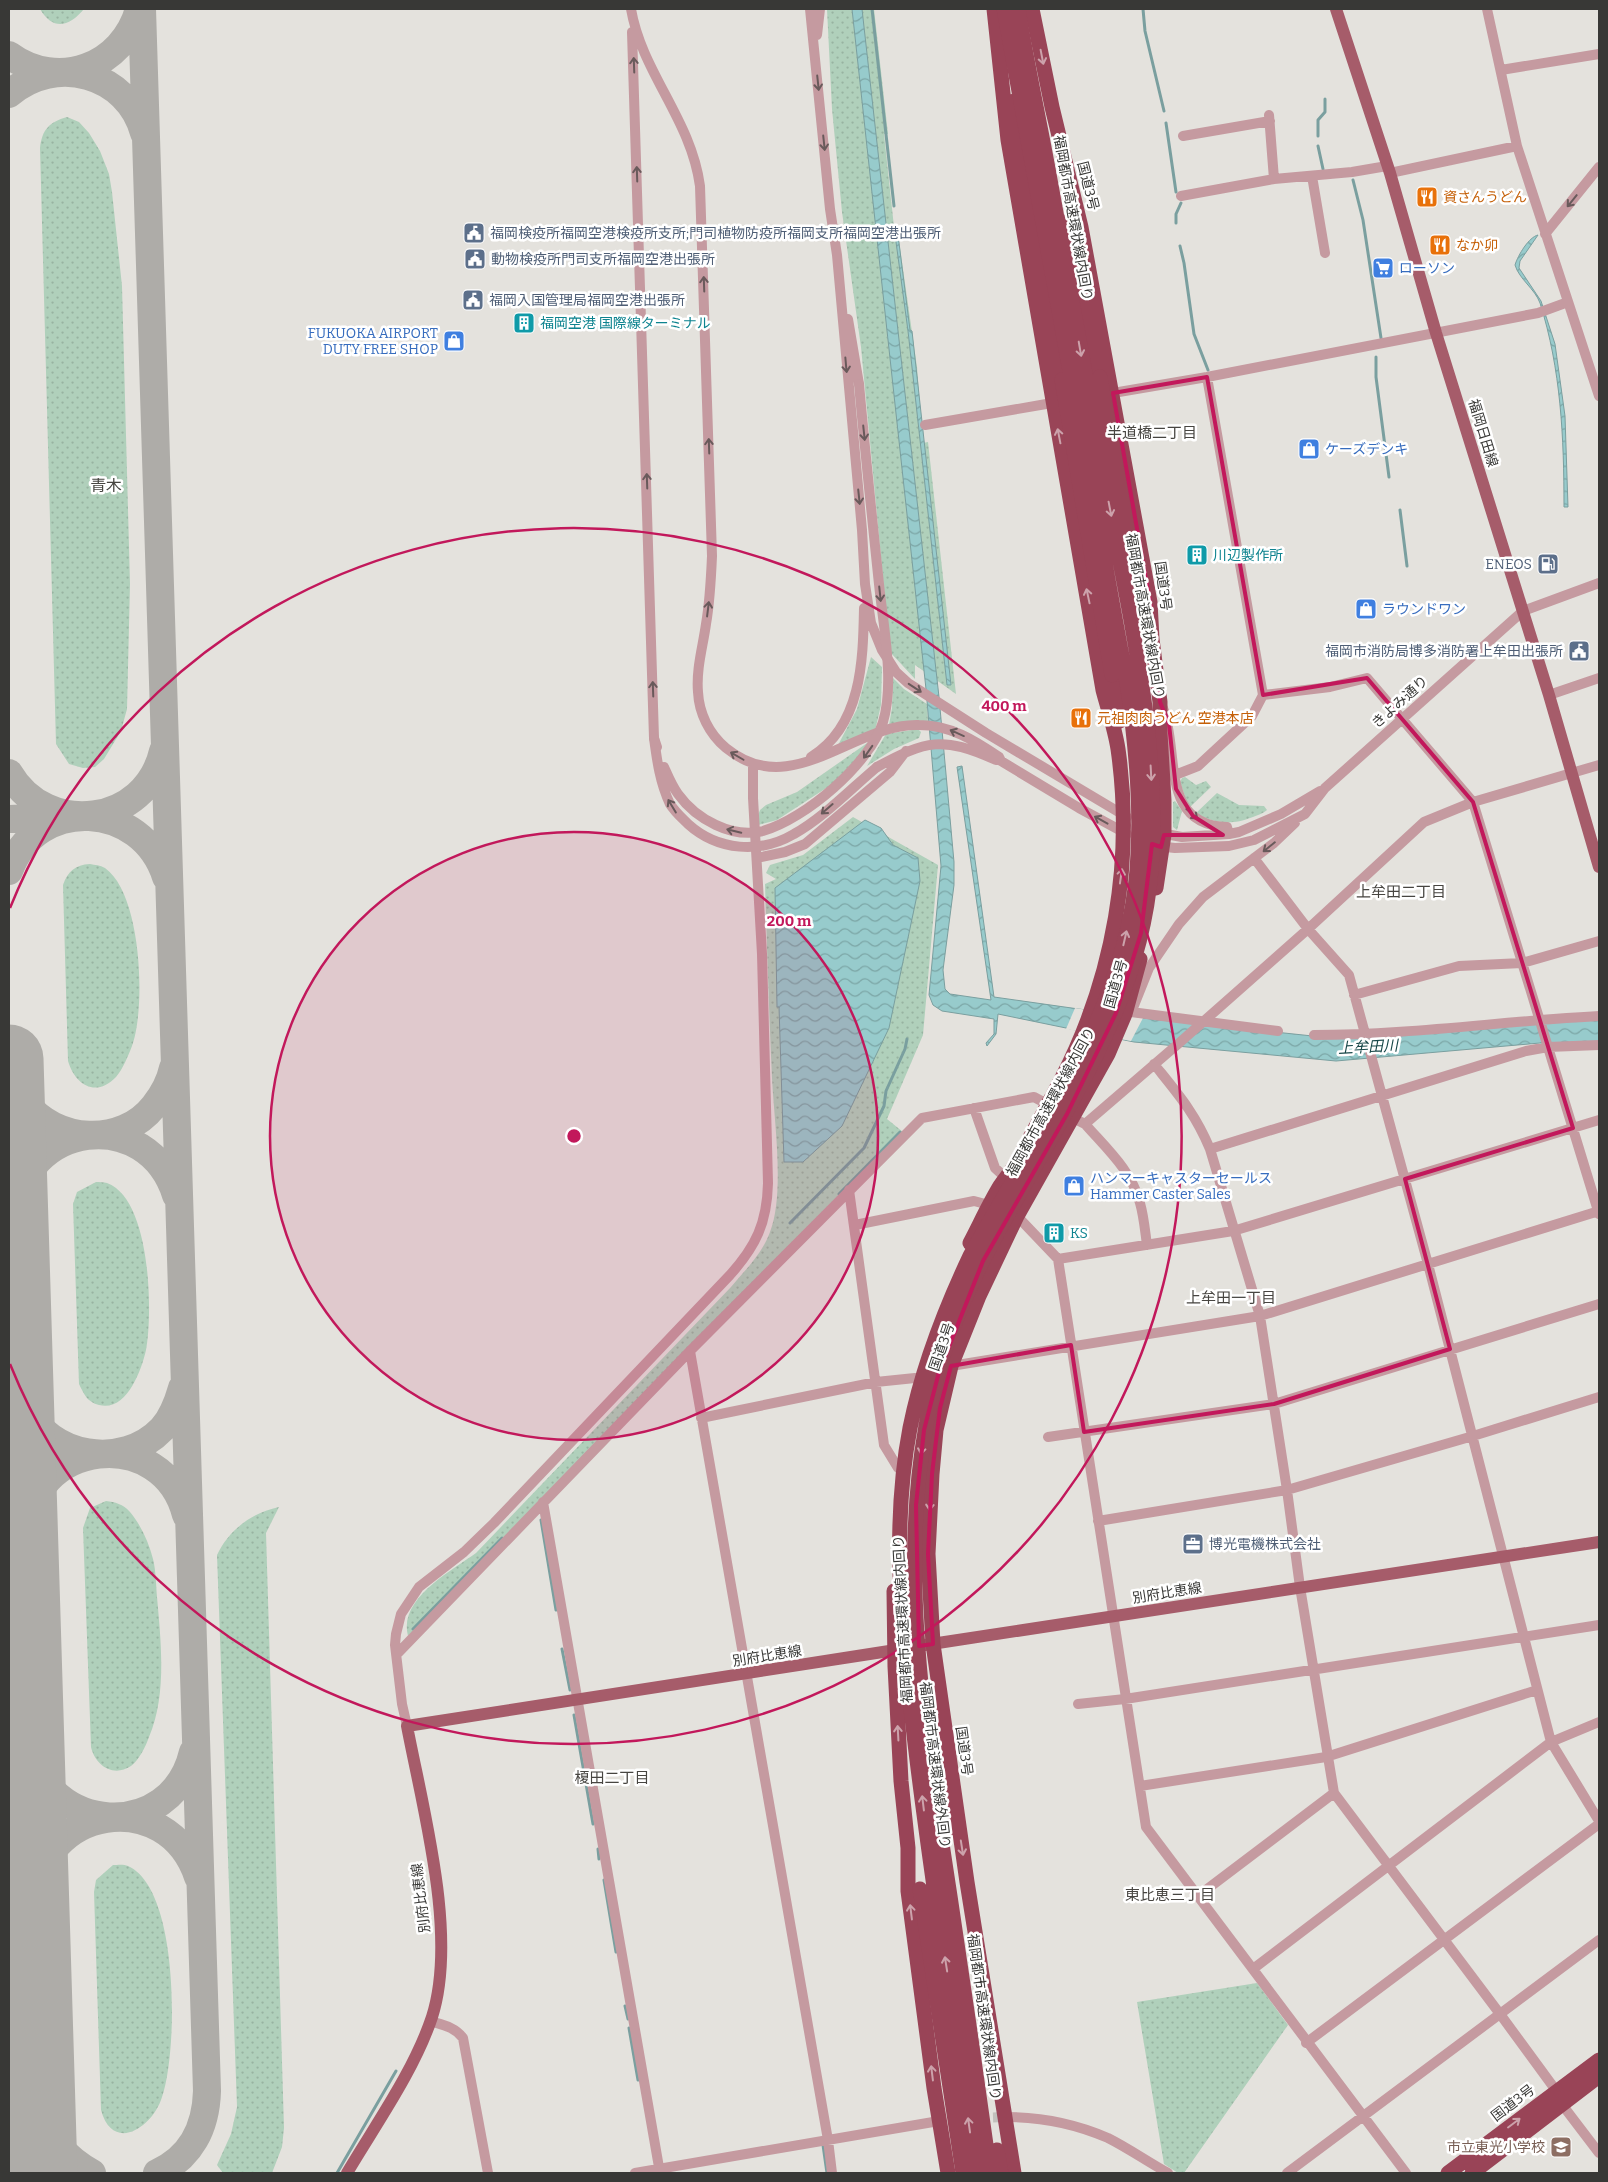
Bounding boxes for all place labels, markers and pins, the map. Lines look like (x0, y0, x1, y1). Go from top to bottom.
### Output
restaurant icon: 資さんうどん (1415, 185, 1439, 209)
place label: 資さんうどん (1443, 189, 1527, 206)
public building icon: 福岡検疫所福岡空港検疫所支所;門司植物防疫所福岡支所福岡空港出張所 (462, 221, 486, 245)
place label: 福岡検疫所福岡空港検疫所支所;門司植物防疫所福岡支所福岡空港出張所 (490, 225, 941, 242)
restaurant icon: なか卯 (1428, 233, 1452, 257)
place label: なか卯 (1456, 237, 1498, 254)
public building icon: 動物検疫所門司支所福岡空港出張所 (463, 247, 487, 271)
place label: 動物検疫所門司支所福岡空港出張所 (491, 251, 715, 268)
supermarket icon: ローソン (1371, 256, 1395, 280)
place label: ローソン (1399, 260, 1455, 277)
public building icon: 福岡入国管理局福岡空港出張所 (461, 288, 485, 312)
place label: 福岡入国管理局福岡空港出張所 (489, 292, 685, 309)
building icon: 福岡空港 国際線ターミナル (512, 311, 536, 335)
place label: 福岡空港 国際線ターミナル (540, 315, 711, 332)
place label: FUKUOKA AIRPORT DUTY FREE SHOP (308, 325, 438, 358)
shop icon: FUKUOKA AIRPORT DUTY FREE SHOP (442, 329, 466, 353)
shop icon: ケーズデンキ (1297, 437, 1321, 461)
place label: ケーズデンキ (1325, 441, 1408, 458)
building icon: 川辺製作所 (1185, 543, 1209, 567)
place label: 川辺製作所 (1213, 547, 1283, 564)
fuel station icon: ENEOS (1536, 552, 1560, 576)
place label: ENEOS (1485, 556, 1532, 573)
shop icon: ラウンドワン (1354, 597, 1378, 621)
place label: ラウンドワン (1382, 601, 1466, 618)
public building icon: 福岡市消防局博多消防署上牟田出張所 (1567, 639, 1591, 663)
place label: 福岡市消防局博多消防署上牟田出張所 (1325, 643, 1563, 660)
restaurant icon: 元祖肉肉うどん 空港本店 (1069, 706, 1093, 730)
place label: 元祖肉肉うどん 空港本店 (1097, 710, 1254, 727)
centre of rings (565, 1127, 583, 1145)
place label: ハンマーキャスターセールス Hammer Caster Sales (1090, 1170, 1272, 1203)
shop icon: ハンマーキャスターセールス Hammer Caster Sales (1062, 1174, 1086, 1198)
building icon: KS (1042, 1221, 1066, 1245)
place label: KS (1070, 1225, 1088, 1242)
office icon: 博光電機株式会社 (1181, 1532, 1205, 1556)
place label: 博光電機株式会社 (1209, 1536, 1321, 1553)
school or university icon: 市立東光小学校 (1549, 2135, 1573, 2159)
place label: 市立東光小学校 (1447, 2139, 1545, 2156)

